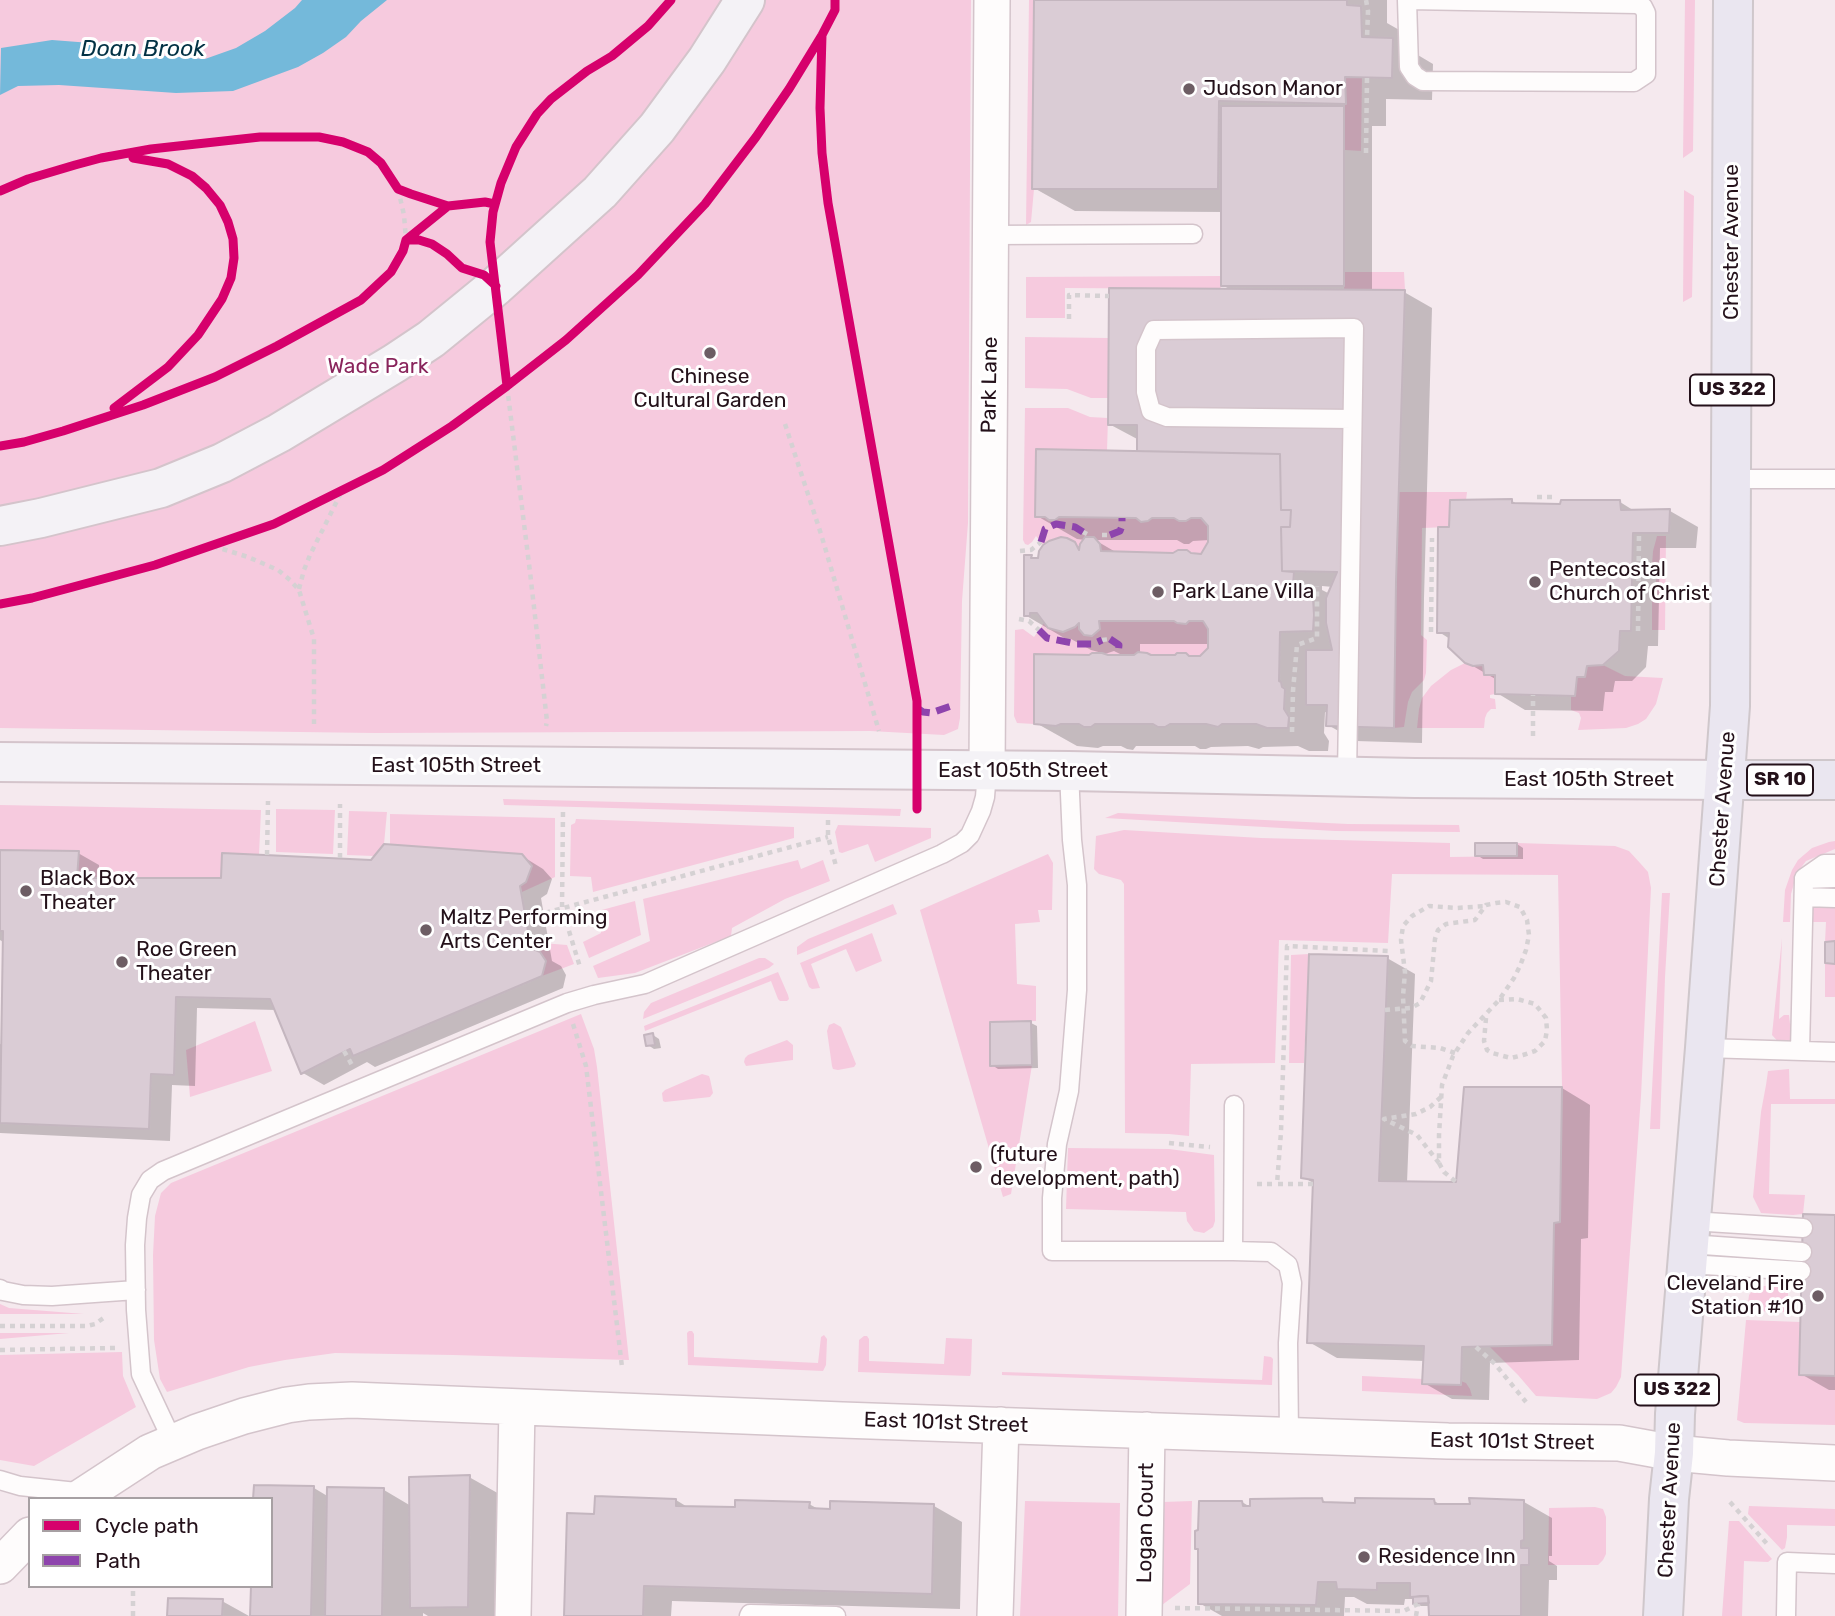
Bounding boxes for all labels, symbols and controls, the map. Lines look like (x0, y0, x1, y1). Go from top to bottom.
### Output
water label: Doan Brook (81, 35, 205, 63)
place label: Judson Manor (1203, 76, 1343, 102)
marker: Judson Manor (1181, 81, 1197, 97)
street label: Chester Avenue (1719, 164, 1745, 320)
street label: Park Lane (977, 336, 1003, 434)
marker: Chinese Cultural Garden (702, 345, 718, 361)
park label: Wade Park (327, 354, 429, 380)
place label: Chinese Cultural Garden (634, 364, 786, 414)
road number: US 322 (1690, 374, 1774, 406)
place label: Pentecostal Church of Christ (1549, 557, 1710, 607)
marker: Pentecostal Church of Christ (1527, 574, 1543, 590)
place label: Park Lane Villa (1172, 579, 1314, 605)
marker: Park Lane Villa (1150, 584, 1166, 600)
street label: Chester Avenue (1705, 730, 1741, 888)
street label: East 105th Street (371, 753, 541, 779)
street label: East 105th Street (938, 758, 1108, 784)
road number: SR 10 (1747, 764, 1813, 796)
street label: East 105th Street (1504, 767, 1674, 793)
place label: Black Box Theater (40, 866, 135, 916)
marker: Black Box Theater (18, 883, 34, 899)
place label: Maltz Performing Arts Center (440, 905, 607, 955)
marker: Maltz Performing Arts Center (418, 922, 434, 938)
place label: Roe Green Theater (136, 937, 237, 987)
marker: Roe Green Theater (114, 954, 130, 970)
place label: (future development, path) (990, 1142, 1180, 1192)
marker: (future development, path) (968, 1159, 984, 1175)
place label: Cleveland Fire Station #10 (1667, 1271, 1804, 1321)
marker: Cleveland Fire Station #10 (1810, 1288, 1826, 1304)
road number: US 322 (1635, 1374, 1719, 1406)
street label: East 101st Street (863, 1408, 1029, 1438)
street label: Chester Avenue (1653, 1422, 1687, 1578)
street label: East 101st Street (1430, 1428, 1594, 1456)
street label: Logan Court (1132, 1463, 1160, 1583)
legend (28, 1497, 273, 1588)
text: Cycle path (95, 1513, 199, 1538)
place label: Residence Inn (1378, 1544, 1516, 1570)
text: Path (95, 1548, 141, 1573)
marker: Residence Inn (1356, 1549, 1372, 1565)

